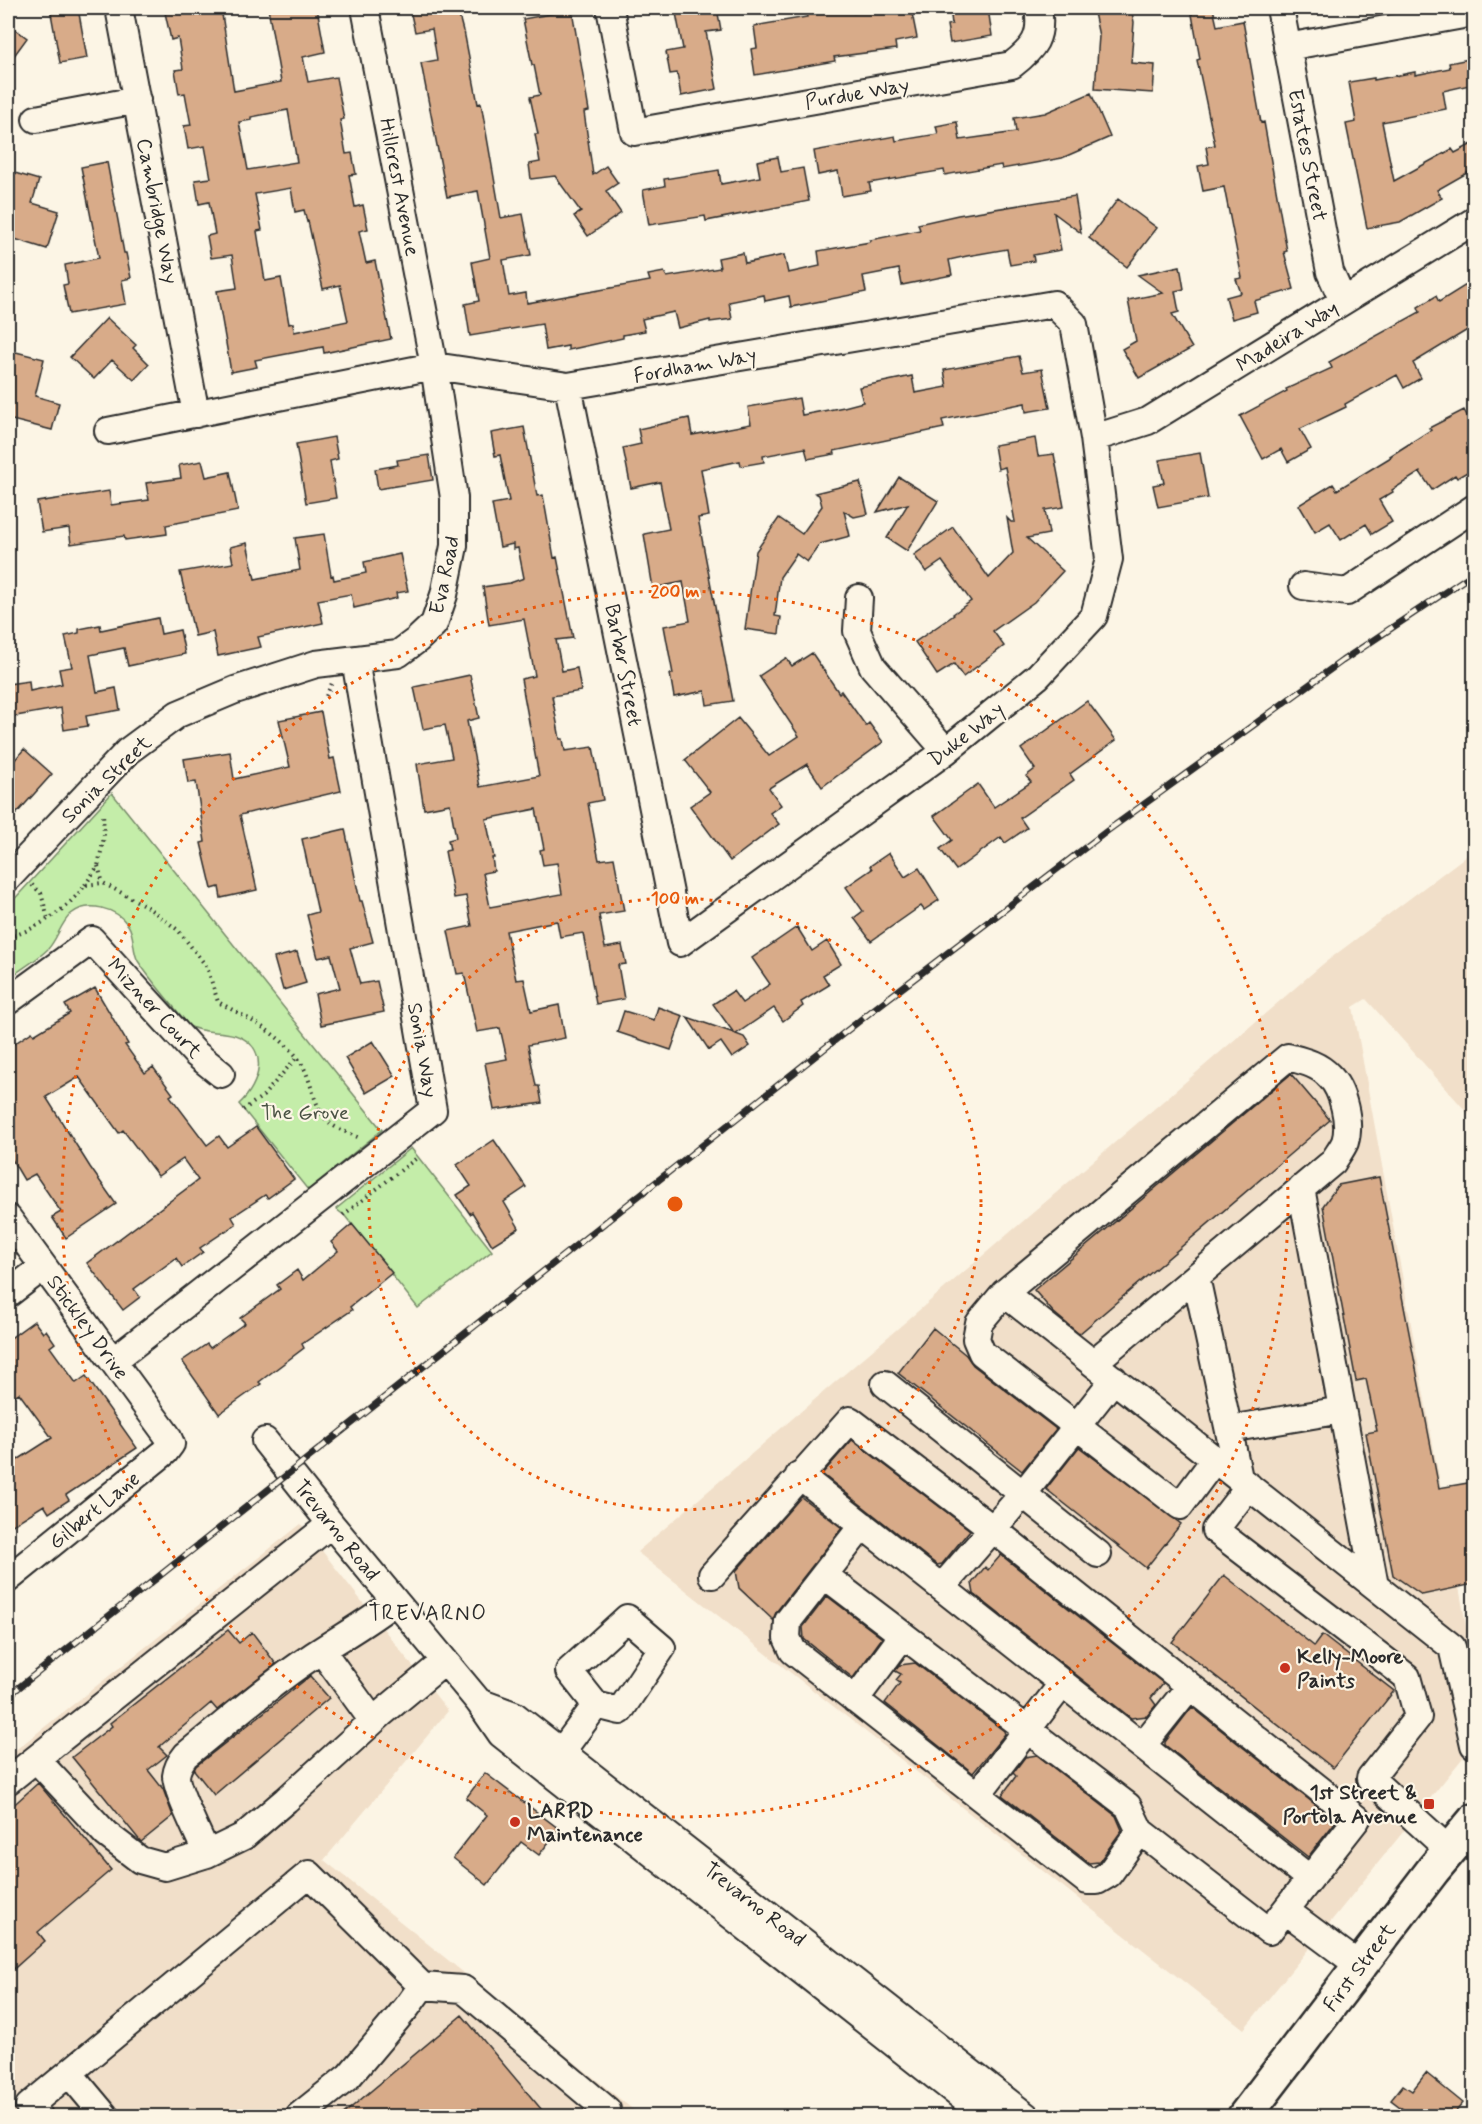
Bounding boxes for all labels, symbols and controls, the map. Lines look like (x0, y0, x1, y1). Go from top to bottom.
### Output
street label: Purdue Way (803, 71, 911, 117)
street label: Estates Street (1280, 87, 1334, 224)
street label: Hillcrest Avenue (372, 116, 426, 259)
street label: Cambridge Way (128, 136, 185, 287)
street label: Madeira Way (1231, 294, 1344, 379)
street label: Fordham Way (632, 341, 759, 391)
street label: Eva Road (423, 533, 467, 617)
text: 200 m (650, 580, 700, 604)
street label: Barber Street (597, 602, 649, 729)
street label: Duke Way (923, 696, 1010, 773)
street label: Sonia Street (55, 729, 159, 830)
text: 100 m (651, 887, 699, 911)
street label: Mizner Court (101, 952, 208, 1065)
street label: Sonia Way (400, 1000, 444, 1100)
park label: The Grove (261, 1099, 349, 1127)
centre of rings (665, 1194, 685, 1214)
street label: Stickley Drive (40, 1270, 135, 1386)
street label: Gilbert Lane (43, 1465, 146, 1556)
street label: Trevarno Road (287, 1474, 386, 1587)
district label: TREVARNO (369, 1600, 488, 1628)
place label: Kelly-Moore Paints (1297, 1643, 1404, 1695)
marker: Kelly-Moore Paints (1278, 1661, 1292, 1675)
place label: 1st Street & Portola Avenue (1283, 1779, 1418, 1831)
place label: LARPD Maintenance (527, 1797, 643, 1849)
marker: 1st Street & Portola Avenue (1422, 1797, 1436, 1811)
marker: LARPD Maintenance (508, 1815, 522, 1829)
street label: Trevarno Road (697, 1856, 811, 1954)
street label: First Street (1317, 1917, 1403, 2018)

